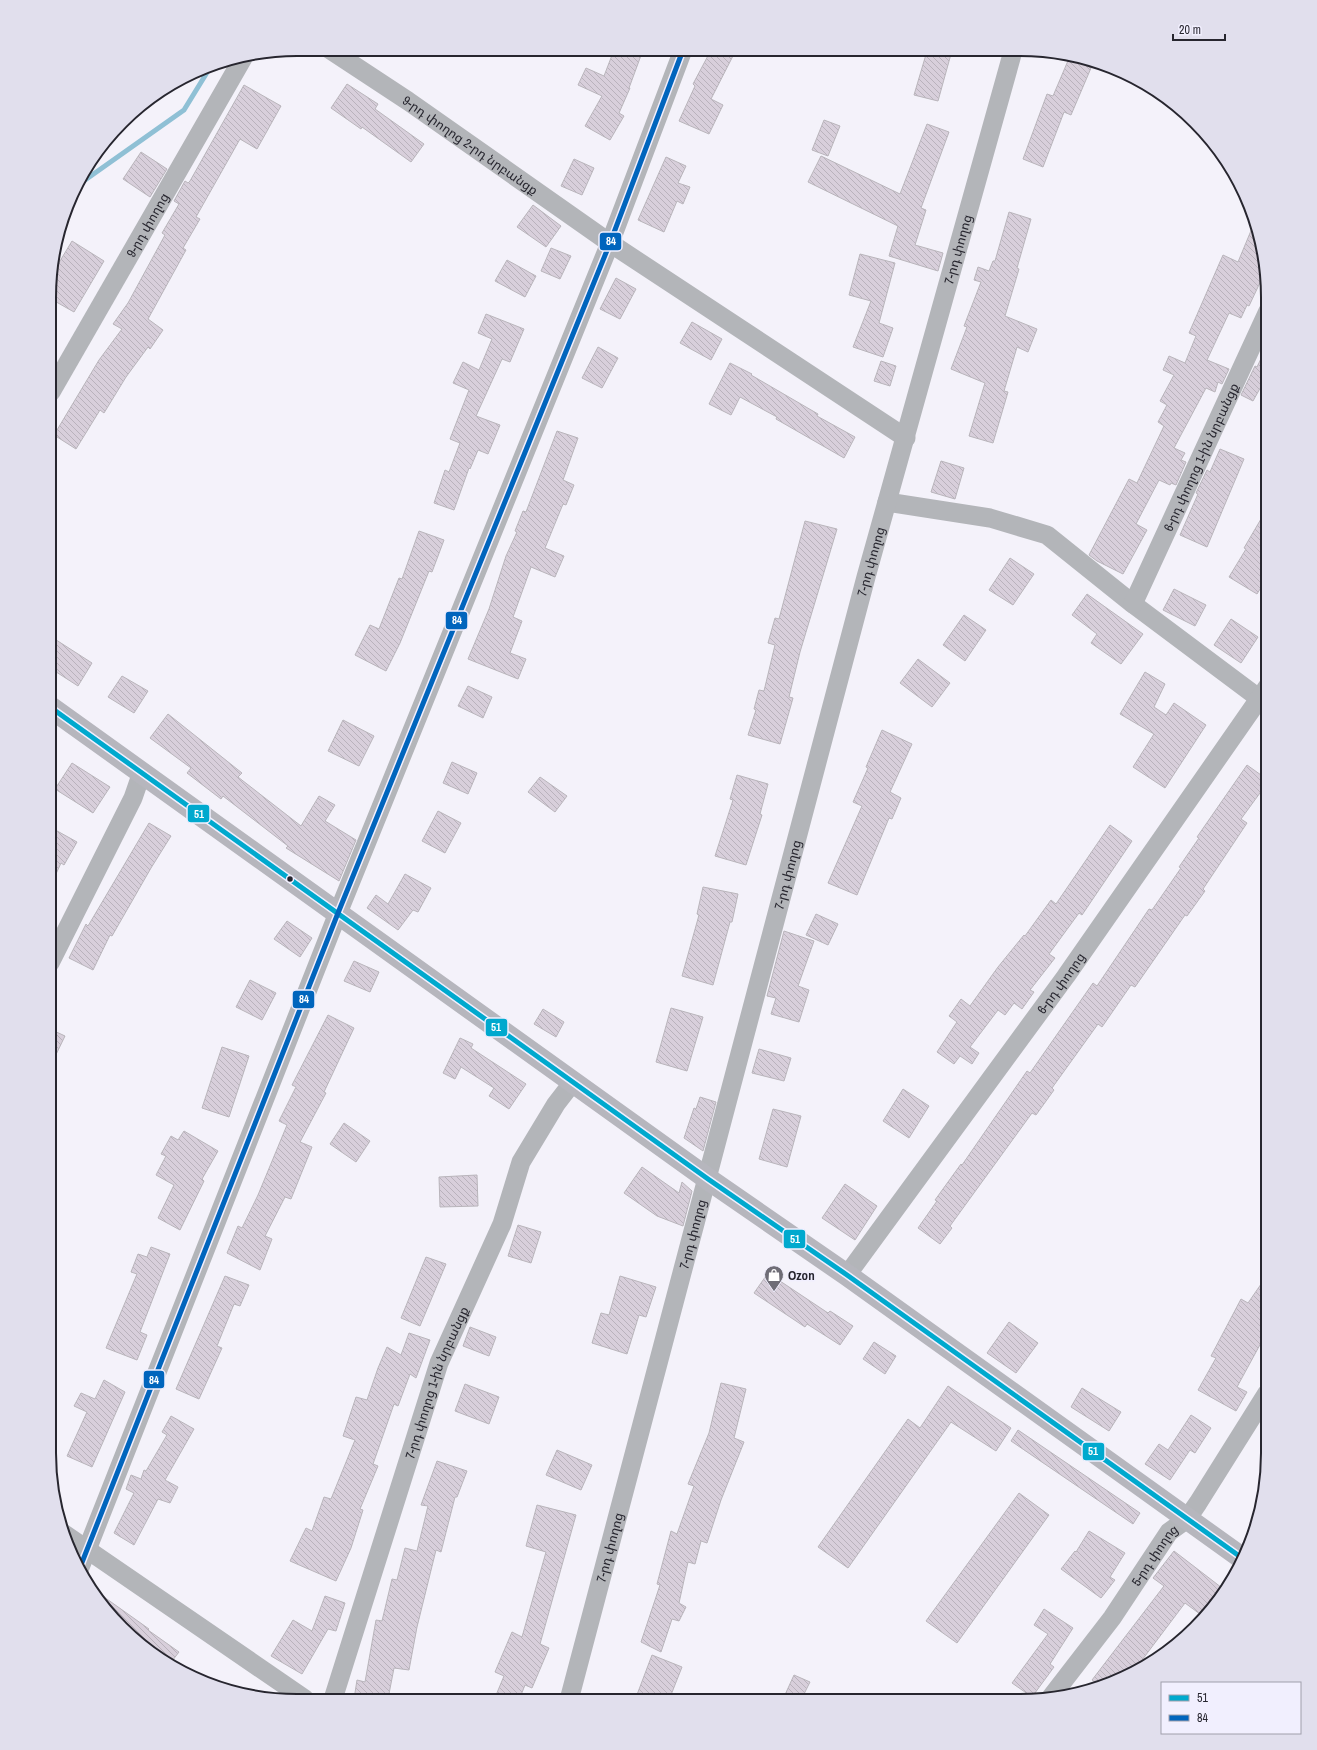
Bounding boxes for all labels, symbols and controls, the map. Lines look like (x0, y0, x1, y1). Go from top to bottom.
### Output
scale bar (1173, 16, 1225, 42)
text: 20 m (1179, 22, 1201, 38)
street label: 9-րդ փողոց 2-րդ նրբանցք (399, 92, 541, 199)
street label: 9-րդ փողոց (122, 190, 173, 260)
street label: 7-րդ փողոց (940, 213, 976, 286)
line badge: 84 (599, 232, 622, 251)
text: 84 (606, 234, 616, 248)
street label: 6-րդ փողոց 1-ին նրբանցք (1160, 380, 1243, 534)
street label: 7-րդ փողոց (853, 525, 889, 598)
line badge: 84 (445, 611, 468, 630)
text: 84 (452, 613, 462, 627)
line badge: 51 (187, 804, 210, 823)
text: 51 (194, 807, 204, 821)
street label: 7-րդ փողոց (770, 838, 805, 911)
unlabelled marker (285, 874, 295, 884)
street label: 6-րդ փողոց (1033, 949, 1089, 1017)
line badge: 84 (292, 990, 315, 1009)
text: 84 (299, 992, 309, 1006)
line badge: 51 (485, 1018, 508, 1037)
text: 51 (491, 1020, 501, 1034)
street label: 7-րդ փողոց (675, 1197, 710, 1271)
line badge: 51 (783, 1229, 806, 1249)
text: 51 (790, 1232, 800, 1246)
shop icon: Ozon (763, 1264, 785, 1292)
place label: Ozon (788, 1267, 815, 1284)
street label: 7-րդ փողոց 1-ին նրբանցք (401, 1304, 472, 1461)
line badge: 84 (143, 1370, 165, 1389)
text: 84 (149, 1373, 159, 1387)
line badge: 51 (1082, 1442, 1105, 1461)
text: 51 (1088, 1444, 1098, 1458)
street label: 7-րդ փողոց (593, 1511, 627, 1584)
street label: 5-րդ փողոց (1128, 1520, 1181, 1589)
legend (1161, 1682, 1301, 1734)
text: 51 (1197, 1690, 1208, 1706)
text: 84 (1197, 1710, 1208, 1726)

